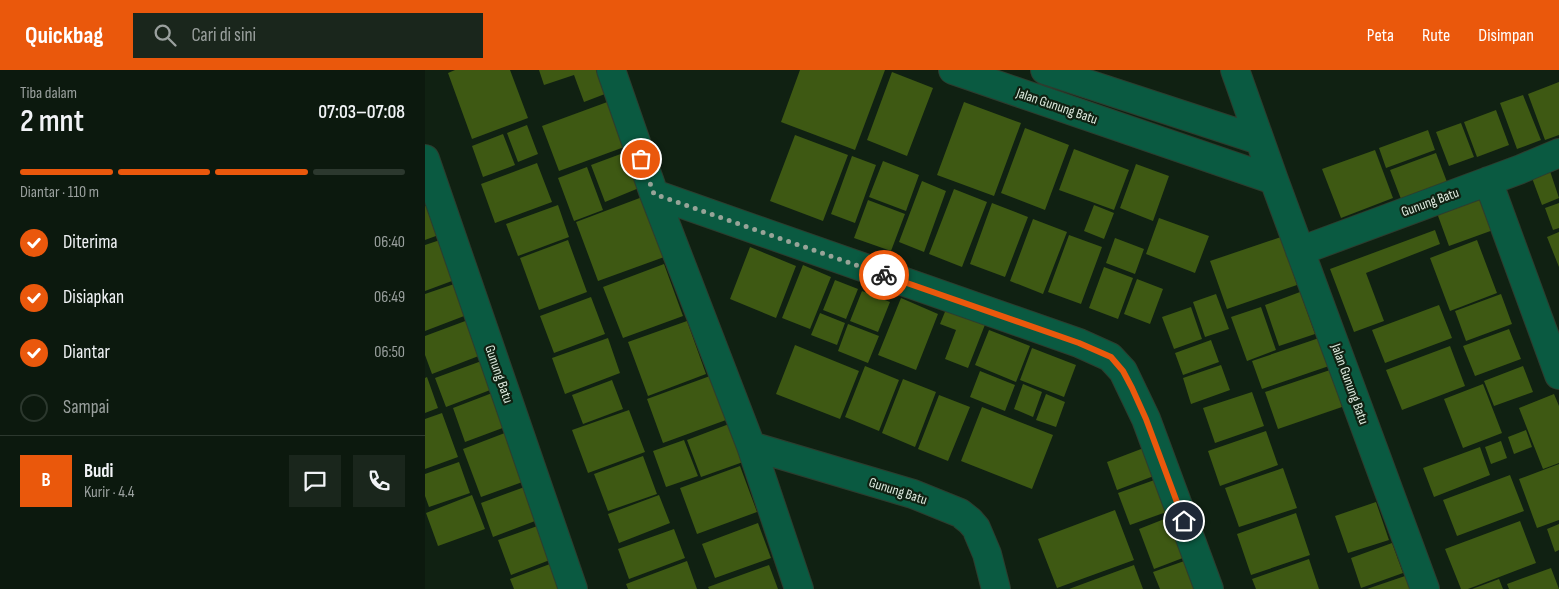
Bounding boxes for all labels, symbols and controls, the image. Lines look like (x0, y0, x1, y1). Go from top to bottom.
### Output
search box (133, 13, 483, 58)
text: Quickbag (25, 21, 103, 50)
icon: search (151, 21, 179, 49)
text: Cari di sini (191, 24, 256, 47)
text: Peta (1367, 25, 1394, 46)
text: Rute (1422, 25, 1450, 46)
text: Disimpan (1478, 25, 1534, 46)
text: Tiba dalam (20, 84, 77, 103)
street label: Jalan Gunung Batu (1013, 84, 1100, 128)
text: 07:03–07:08 (318, 101, 405, 124)
text: 2 mnt (20, 102, 84, 141)
pin (620, 138, 662, 180)
icon: bag (627, 145, 655, 173)
text: Diantar · 110 m (20, 183, 99, 202)
street label: Gunung Batu (1399, 184, 1461, 220)
icon: check (20, 229, 48, 257)
text: Diterima (63, 231, 118, 254)
text: 06:40 (374, 233, 405, 252)
courier (859, 250, 909, 300)
icon: bike (870, 261, 898, 289)
icon: check (20, 284, 48, 312)
text: Disiapkan (63, 286, 124, 309)
text: 06:49 (374, 288, 405, 307)
icon: check (20, 339, 48, 367)
street label: Jalan Gunung Batu (1327, 340, 1373, 427)
text: Diantar (63, 341, 110, 364)
text: 06:50 (374, 343, 405, 362)
street label: Gunung Batu (481, 343, 517, 405)
text: Sampai (63, 396, 109, 419)
button: chat (289, 455, 341, 507)
button: phone (353, 455, 405, 507)
text: Budi (84, 460, 113, 483)
text: B (41, 469, 51, 492)
street label: Gunung Batu (867, 474, 929, 508)
text: Kurir · 4.4 (84, 483, 135, 502)
pin (1163, 500, 1205, 542)
icon: home (1170, 507, 1198, 535)

